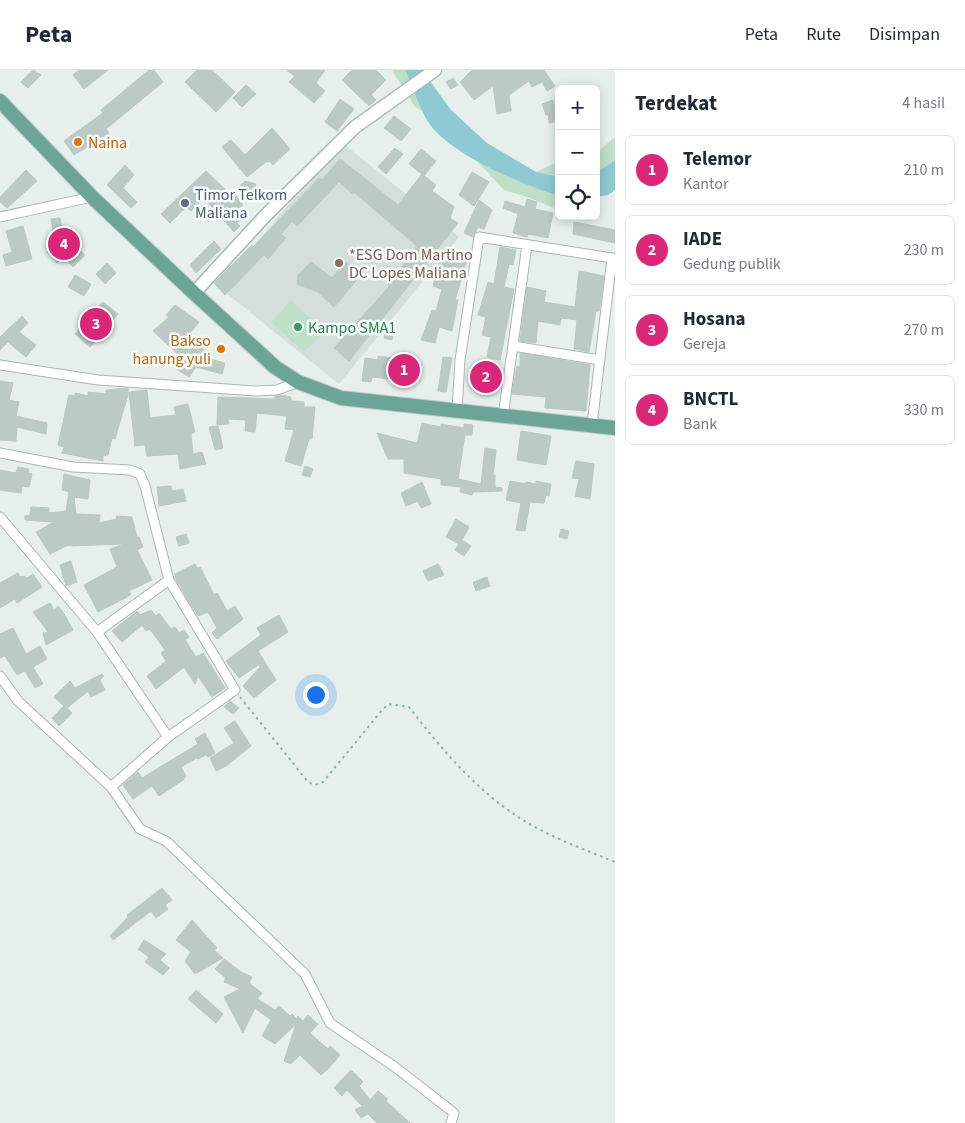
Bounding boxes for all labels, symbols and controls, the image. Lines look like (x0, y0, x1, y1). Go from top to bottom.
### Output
text: Peta (25, 17, 72, 52)
text: Peta (745, 22, 778, 47)
text: Rute (806, 22, 841, 47)
text: Disimpan (869, 22, 940, 47)
map controls (555, 85, 600, 220)
button: + (555, 85, 600, 130)
text: Terdekat (635, 88, 717, 118)
text: 4 hasil (902, 92, 945, 114)
button: − (555, 130, 600, 175)
place label: Naina (88, 132, 127, 154)
marker: Naina (72, 136, 84, 148)
text: Telemor (683, 146, 752, 173)
text: 1 (648, 159, 656, 181)
text: 210 m (904, 159, 944, 181)
text: Kantor (683, 173, 729, 195)
button: locate (555, 175, 600, 220)
place label: Timor Telkom Maliana (195, 184, 287, 224)
marker: Timor Telkom Maliana (179, 197, 191, 209)
pin: 4 (48, 225, 80, 263)
text: IADE (683, 226, 722, 253)
text: 2 (648, 239, 656, 261)
text: 230 m (904, 239, 944, 261)
place label: *ESG Dom Martino DC Lopes Maliana (349, 244, 473, 284)
text: Gedung publik (683, 253, 781, 275)
marker: *ESG Dom Martino DC Lopes Maliana (333, 257, 345, 269)
pin: 3 (80, 305, 112, 343)
text: Hosana (683, 306, 746, 333)
place label: Kampo SMA1 (308, 317, 396, 339)
text: 3 (648, 319, 656, 341)
text: 270 m (904, 319, 944, 341)
marker: Kampo SMA1 (292, 321, 304, 333)
place label: Bakso hanung yuli (133, 330, 211, 370)
text: Gereja (683, 333, 726, 355)
marker: Bakso hanung yuli (215, 343, 227, 355)
pin: 1 (388, 351, 420, 389)
pin: 2 (470, 358, 502, 396)
text: BNCTL (683, 386, 738, 413)
text: 4 (648, 399, 656, 421)
text: 330 m (904, 399, 944, 421)
text: Bank (683, 413, 717, 435)
your location (303, 682, 329, 708)

